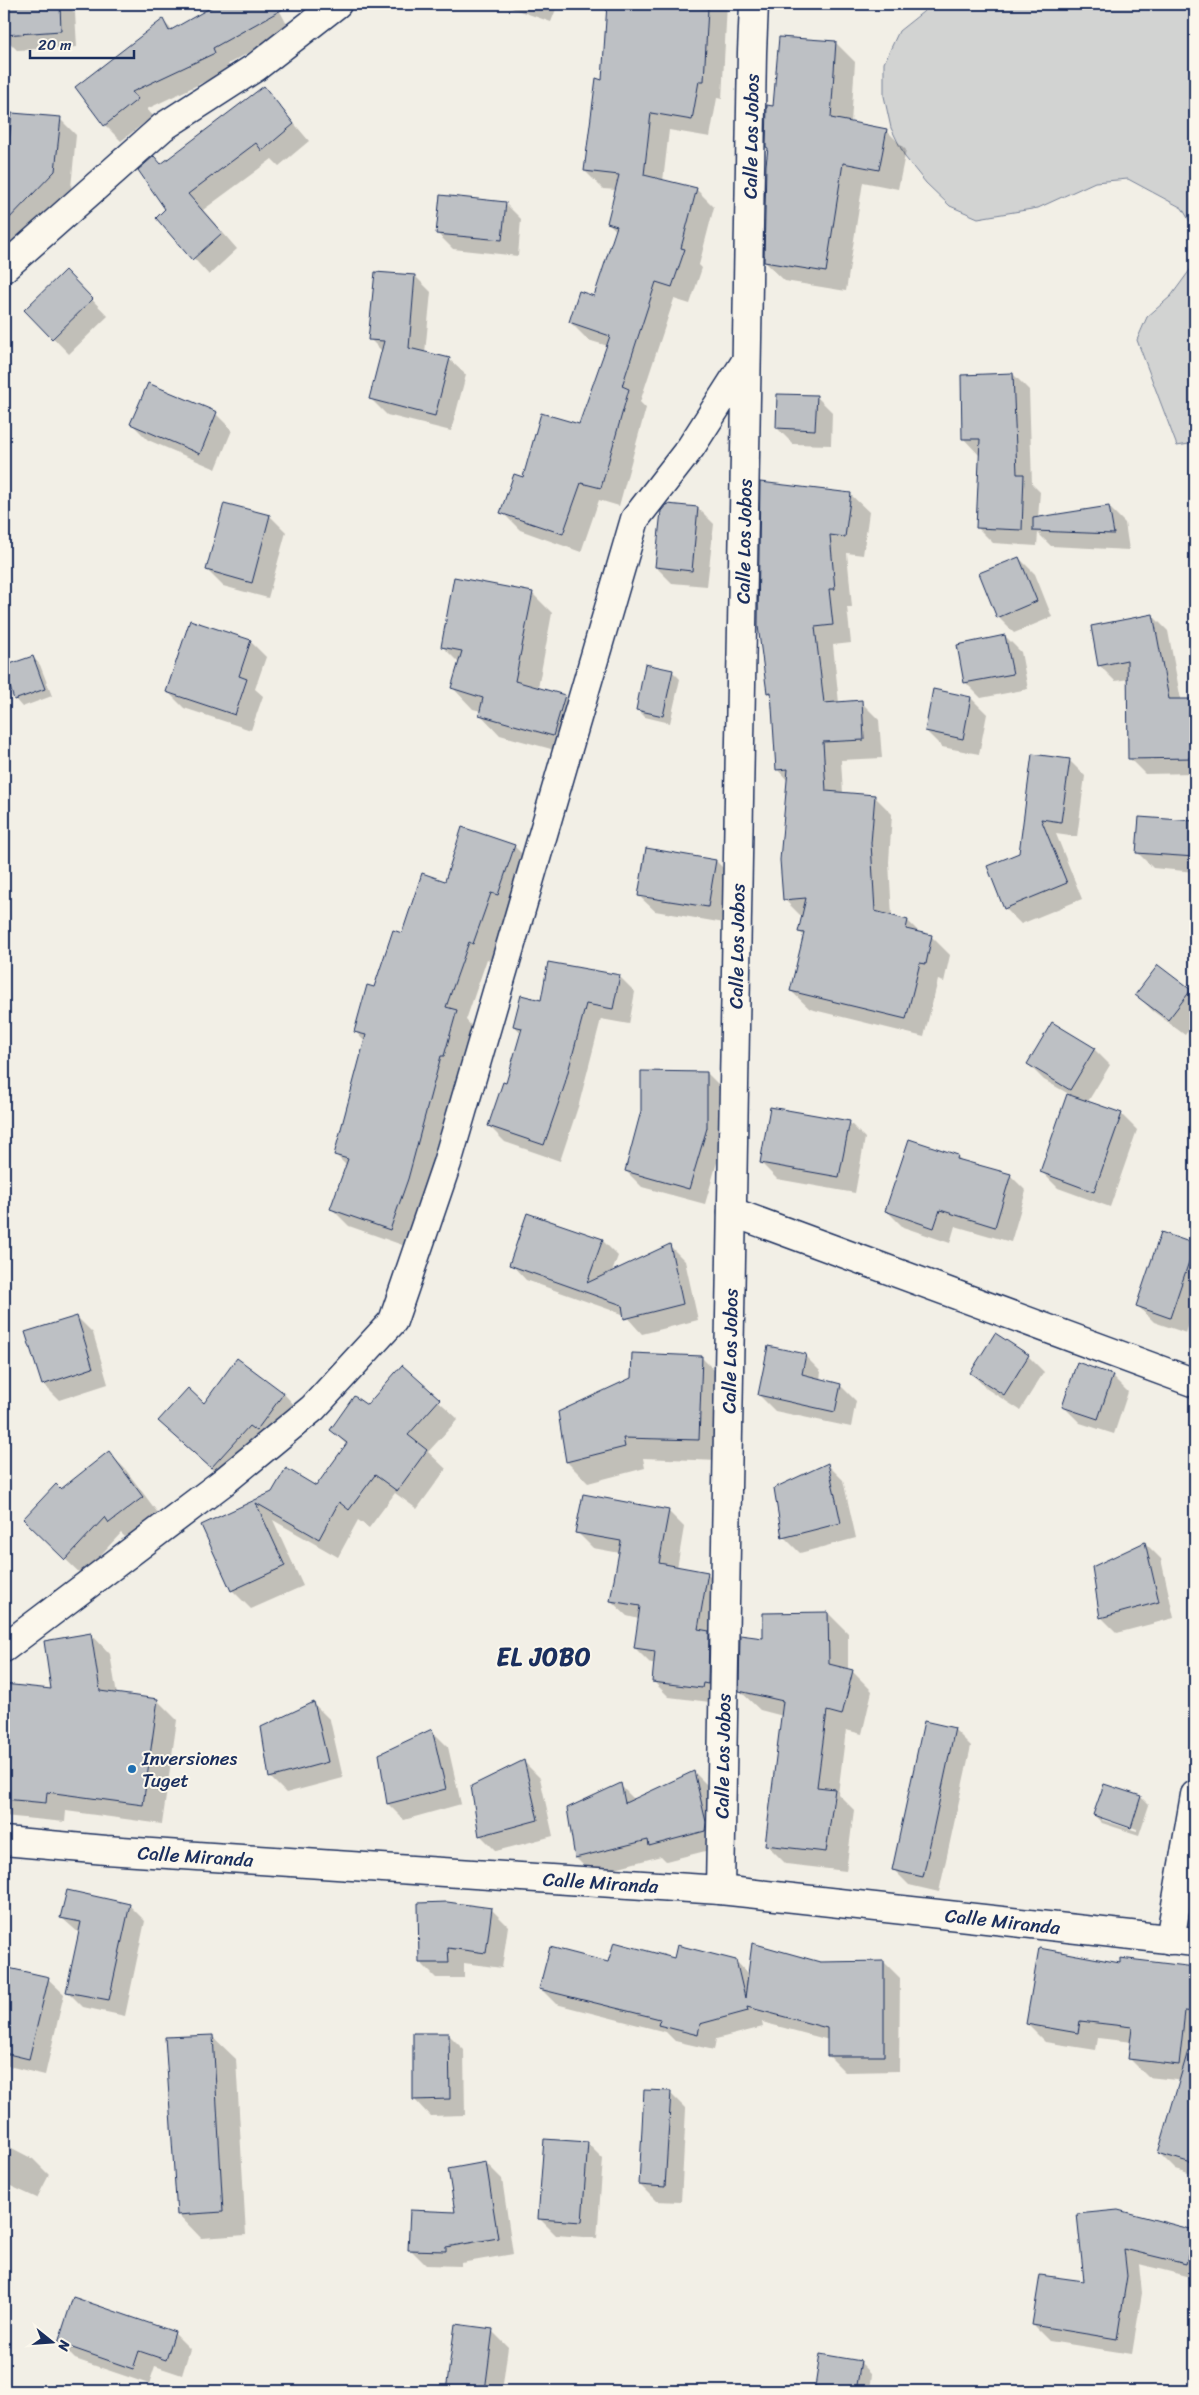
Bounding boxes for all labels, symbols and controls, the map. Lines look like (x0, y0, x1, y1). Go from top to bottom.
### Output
scale bar (30, 28, 134, 60)
text: 20 m (38, 32, 72, 58)
street label: Calle Los Jobos (733, 73, 768, 199)
street label: Calle Los Jobos (726, 478, 761, 604)
street label: Calle Los Jobos (719, 883, 754, 1009)
street label: Calle Los Jobos (712, 1288, 747, 1414)
district label: EL JOBO (496, 1636, 592, 1678)
street label: Calle Los Jobos (705, 1693, 740, 1819)
place label: Inversiones Tuget (141, 1742, 238, 1797)
marker: Inversiones Tuget (126, 1763, 138, 1775)
street label: Calle Miranda (137, 1836, 255, 1876)
street label: Calle Miranda (542, 1862, 660, 1902)
street label: Calle Miranda (943, 1898, 1062, 1944)
north arrow (28, 2318, 78, 2368)
text: N (50, 2336, 78, 2354)

